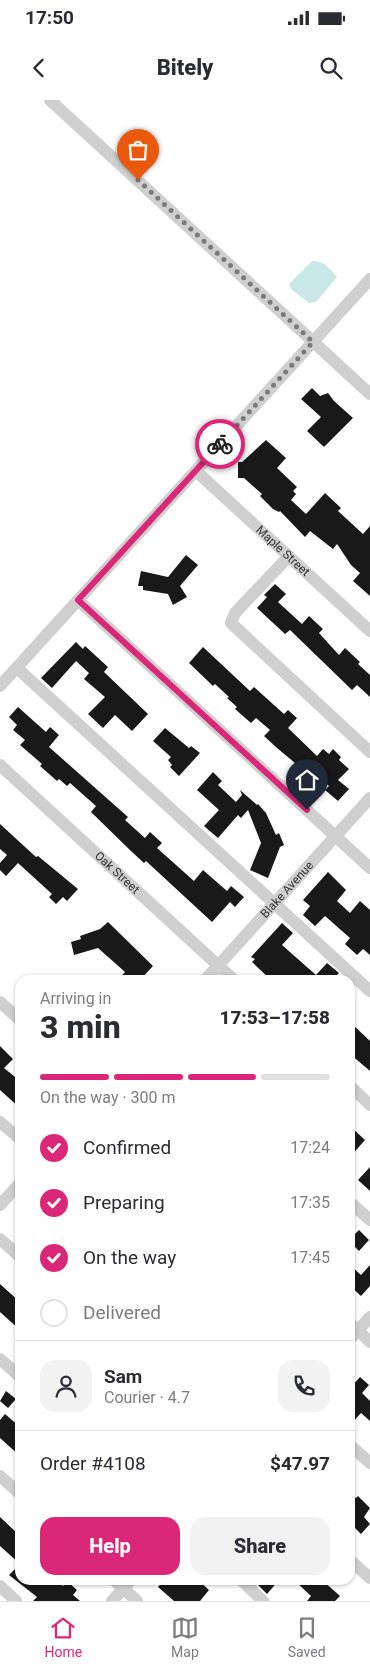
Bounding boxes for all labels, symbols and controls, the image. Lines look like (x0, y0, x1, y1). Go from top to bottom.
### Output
text: 17:50 (25, 6, 74, 29)
icon: back (25, 54, 53, 82)
icon: search (317, 54, 345, 82)
text: Bitely (157, 55, 213, 80)
pin (117, 129, 159, 180)
icon: bag (124, 136, 152, 164)
courier (195, 419, 245, 469)
icon: bike (206, 430, 234, 458)
street label: Maple Street (253, 523, 313, 579)
pin (286, 759, 328, 810)
icon: home (293, 766, 321, 794)
street label: Oak Street (92, 849, 142, 897)
street label: Blake Avenue (258, 858, 316, 921)
text: Arriving in (40, 989, 111, 1008)
text: 17:53–17:58 (219, 1006, 330, 1029)
text: 3 min (40, 1008, 121, 1046)
text: On the way · 300 m (40, 1088, 176, 1107)
icon: check (40, 1134, 68, 1162)
text: Confirmed (83, 1136, 171, 1159)
text: 17:24 (290, 1138, 330, 1157)
icon: check (40, 1189, 68, 1217)
text: Preparing (83, 1191, 165, 1214)
text: 17:35 (290, 1193, 330, 1212)
icon: check (40, 1244, 68, 1272)
text: On the way (83, 1246, 176, 1269)
text: 17:45 (290, 1248, 330, 1267)
text: Delivered (83, 1301, 161, 1324)
button: person (40, 1360, 92, 1412)
button: phone (278, 1360, 330, 1412)
text: Sam (104, 1365, 142, 1388)
text: Courier · 4.7 (104, 1388, 190, 1407)
text: Order #4108 (40, 1452, 146, 1475)
text: $47.97 (270, 1452, 330, 1475)
button: Help (40, 1517, 180, 1575)
button: Share (190, 1517, 330, 1575)
tab: Home (44, 1614, 82, 1660)
tab: Map (171, 1614, 199, 1660)
tab: Saved (288, 1614, 326, 1660)

